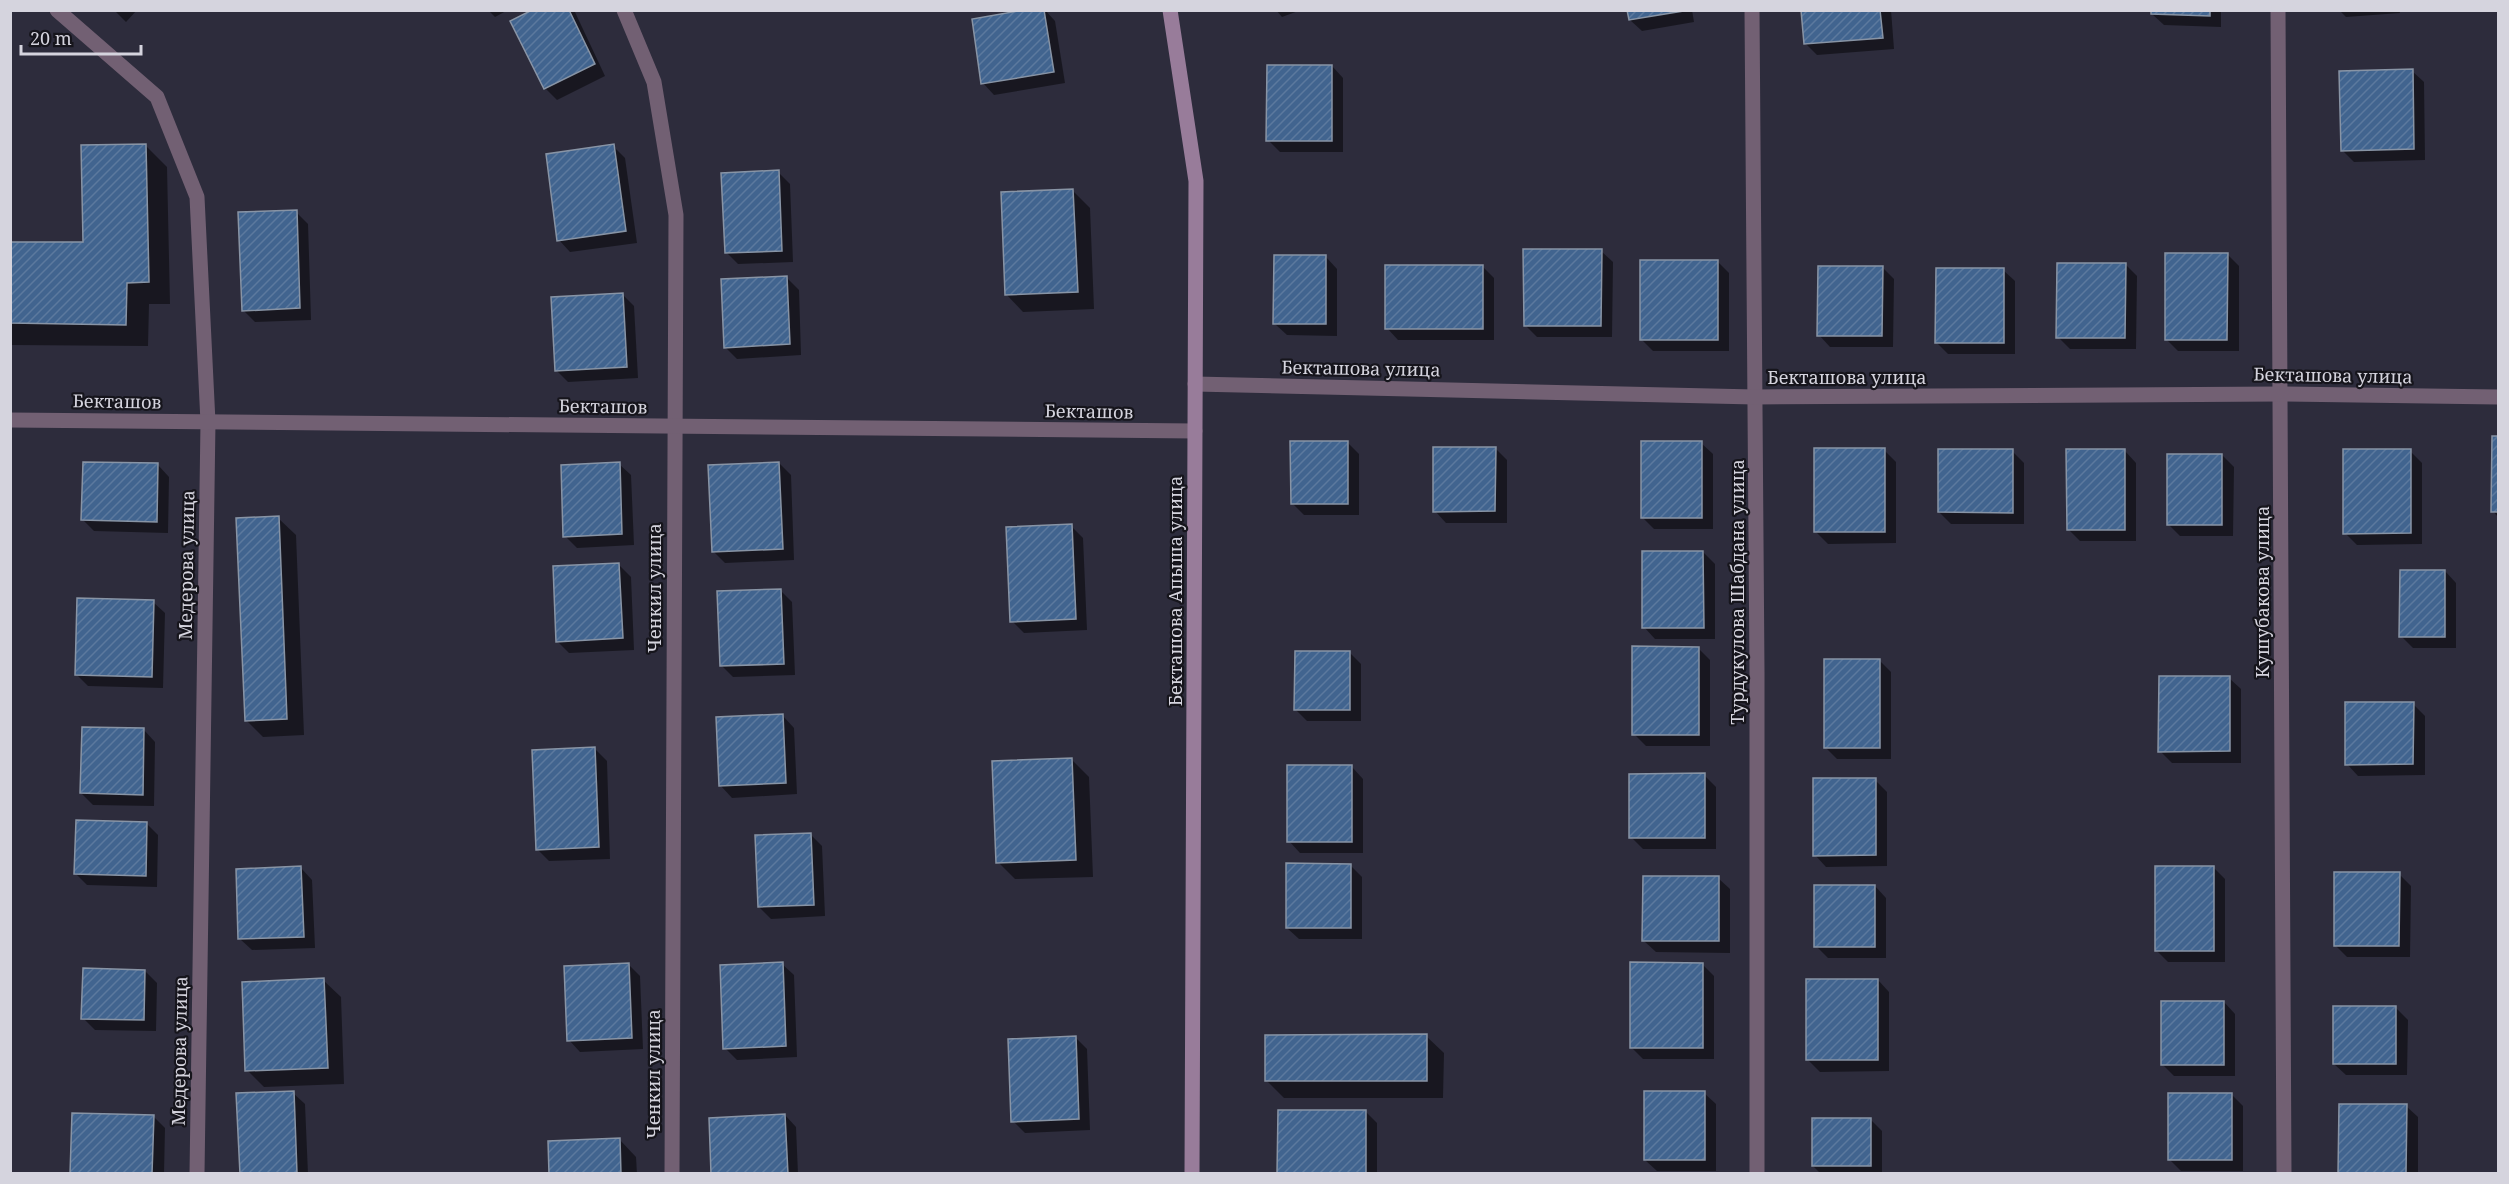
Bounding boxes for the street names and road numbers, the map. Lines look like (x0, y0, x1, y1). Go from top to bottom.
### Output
street label: Бекташова улица (1281, 355, 1441, 381)
street label: Бекташова улица (2253, 362, 2413, 388)
street label: Бекташова улица (1767, 365, 1927, 389)
street label: Бекташов (72, 388, 162, 414)
street label: Бекташов (558, 393, 648, 419)
street label: Бекташов (1044, 398, 1134, 424)
street label: Турдукулова Шабдана улица (1725, 459, 1749, 725)
street label: Бекташова Апыша улица (1163, 476, 1187, 706)
street label: Медерова улица (173, 490, 199, 640)
street label: Кушубакова улица (2250, 506, 2274, 678)
street label: Ченкил улица (642, 523, 666, 653)
street label: Медерова улица (166, 976, 192, 1126)
street label: Ченкил улица (641, 1009, 665, 1139)

